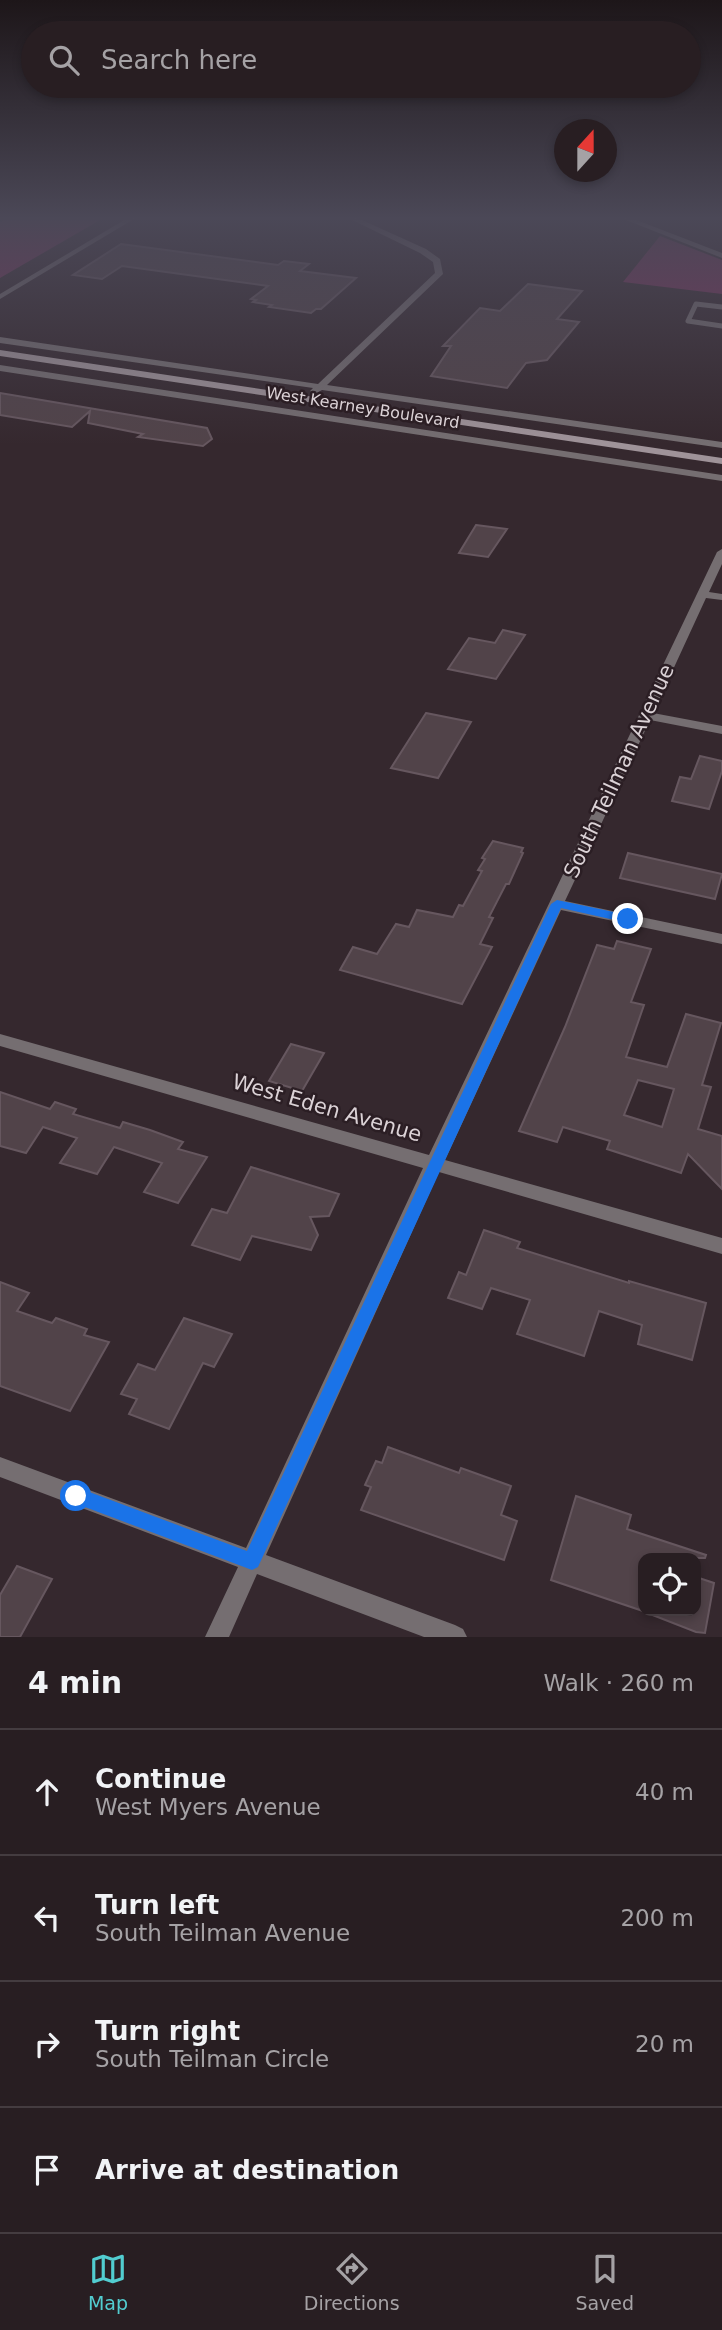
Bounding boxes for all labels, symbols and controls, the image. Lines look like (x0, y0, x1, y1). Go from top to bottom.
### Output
search box (21, 21, 701, 98)
icon: search (45, 41, 83, 79)
text: Search here (101, 45, 257, 75)
north arrow (554, 119, 617, 182)
street label: West Kearney Boulevard (265, 383, 461, 432)
street label: South Teilman Avenue (559, 660, 679, 882)
route end (612, 903, 643, 934)
street label: West Eden Avenue (230, 1069, 424, 1147)
route start (60, 1480, 91, 1511)
map controls (638, 1553, 701, 1616)
button: locate (638, 1553, 701, 1616)
text: 4 min (28, 1665, 122, 1700)
text: Walk · 260 m (543, 1670, 694, 1696)
text: Continue (95, 1764, 226, 1794)
icon: ahead (28, 1773, 66, 1811)
text: 40 m (635, 1779, 694, 1805)
text: West Myers Avenue (95, 1794, 321, 1820)
text: Turn left (95, 1890, 219, 1920)
icon: left (28, 1899, 66, 1937)
text: 200 m (620, 1905, 694, 1931)
text: South Teilman Avenue (95, 1920, 350, 1946)
text: Turn right (95, 2016, 240, 2046)
icon: right (28, 2025, 66, 2063)
text: 20 m (635, 2031, 694, 2057)
text: South Teilman Circle (95, 2046, 329, 2072)
icon: arrive (28, 2151, 66, 2189)
text: Arrive at destination (95, 2155, 399, 2185)
tab: Map (88, 2250, 128, 2314)
tab: Directions (304, 2250, 400, 2314)
tab: Saved (575, 2250, 634, 2314)

